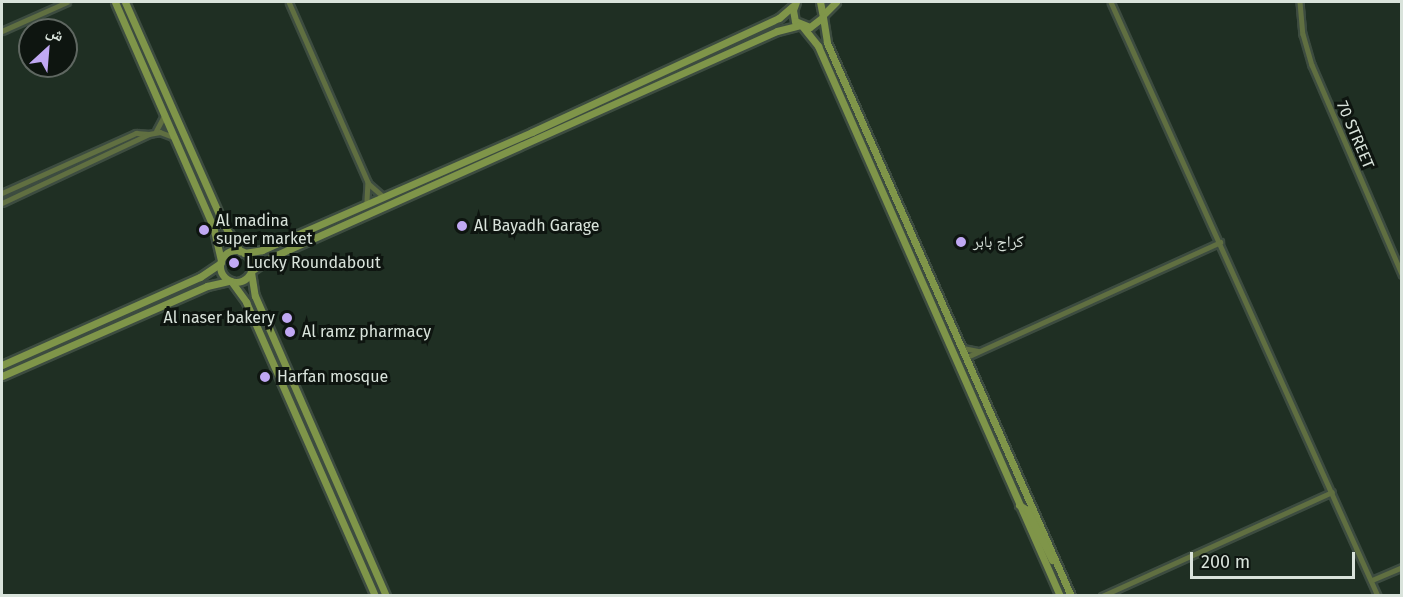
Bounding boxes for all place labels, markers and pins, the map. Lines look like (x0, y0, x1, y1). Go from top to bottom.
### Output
place label: Al madina super market (216, 211, 313, 249)
place label: Al Bayadh Garage (474, 216, 600, 236)
marker: Al Bayadh Garage (455, 219, 469, 233)
marker: Al madina super market (197, 223, 211, 237)
place label: كراج بابر (973, 232, 1024, 252)
marker: كراج بابر (954, 235, 968, 249)
place label: Lucky Roundabout (246, 253, 381, 273)
marker: Lucky Roundabout (227, 256, 241, 270)
place label: Al naser bakery (164, 308, 275, 328)
marker: Al naser bakery (280, 311, 294, 325)
place label: Al ramz pharmacy (302, 322, 431, 342)
marker: Al ramz pharmacy (283, 325, 297, 339)
place label: Harfan mosque (277, 367, 388, 387)
marker: Harfan mosque (258, 370, 272, 384)

